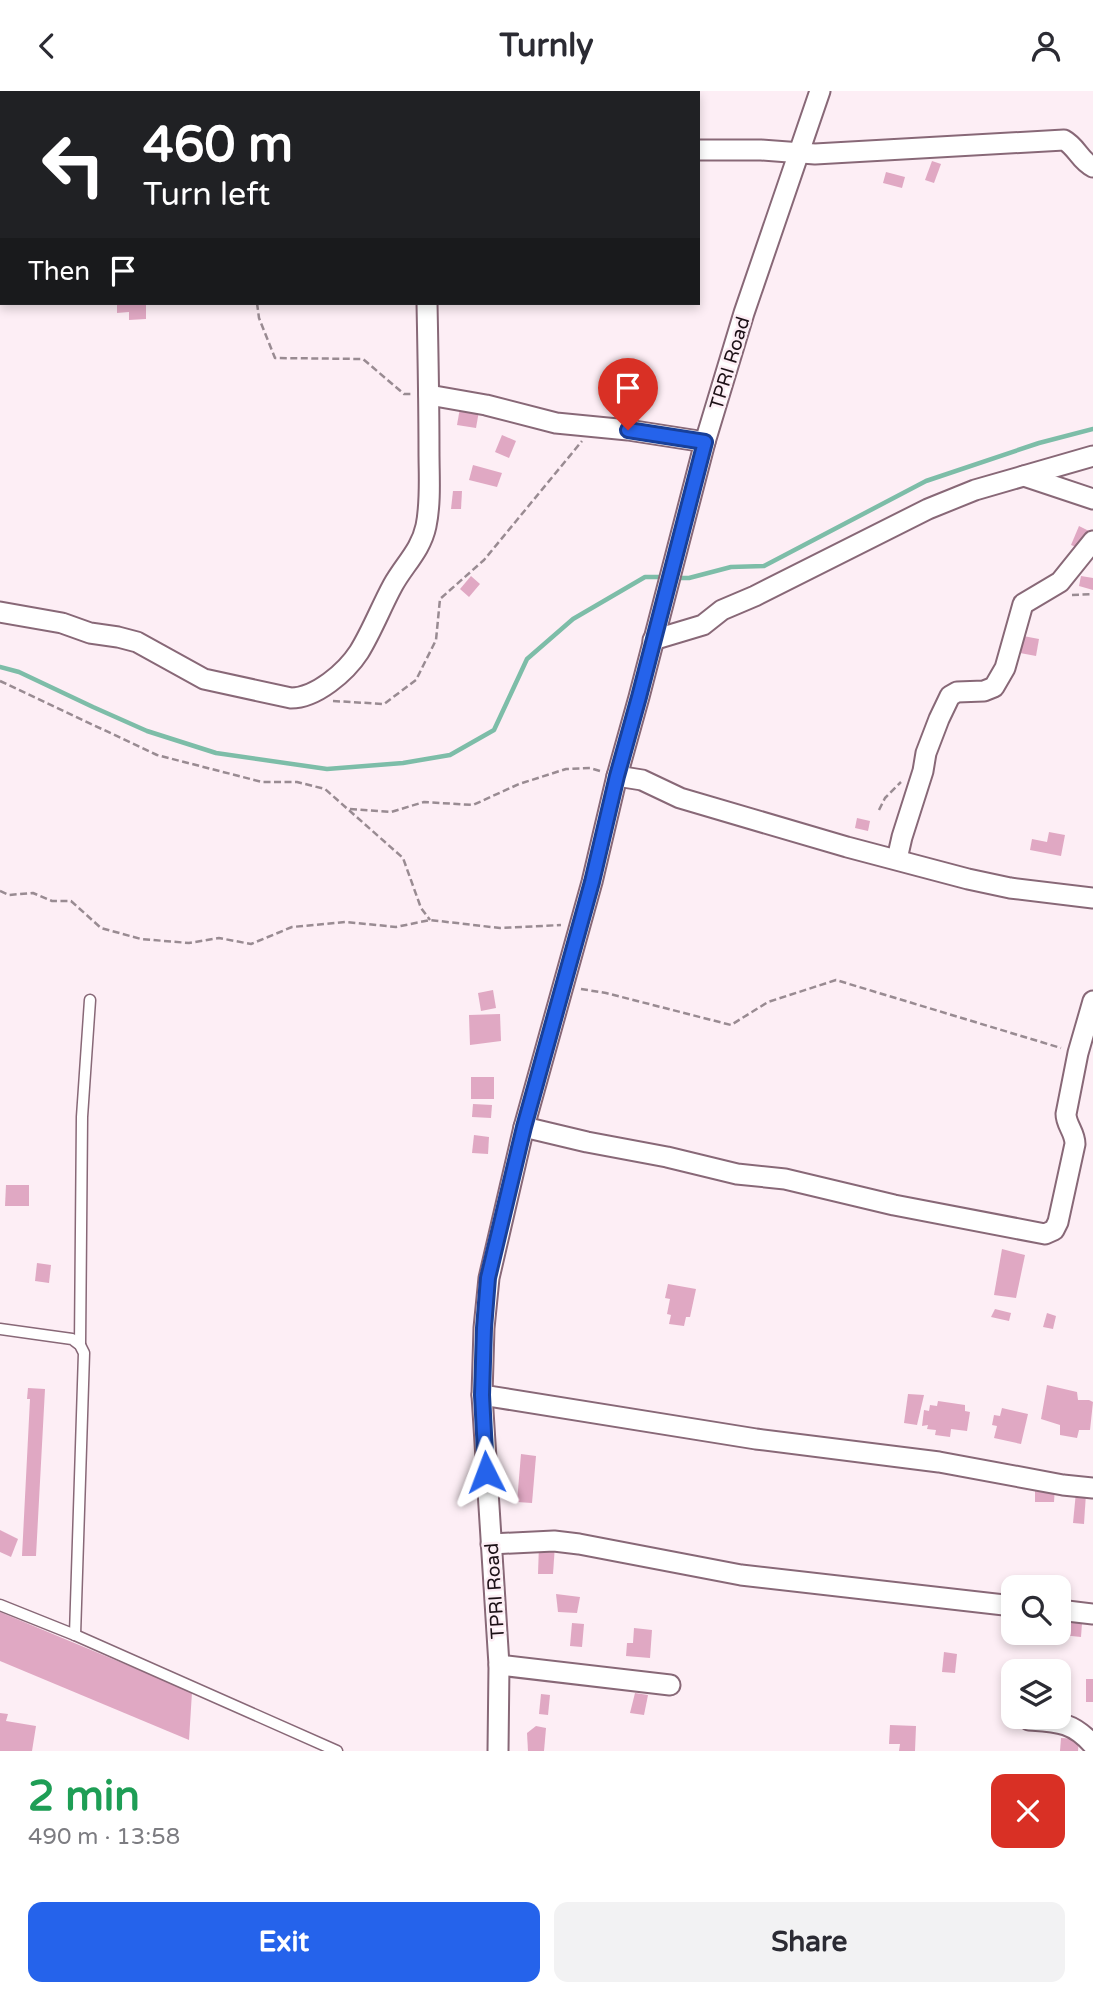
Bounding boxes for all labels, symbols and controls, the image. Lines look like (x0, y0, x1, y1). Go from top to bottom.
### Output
icon: back (28, 27, 66, 65)
text: Turnly (500, 27, 593, 65)
icon: person (1027, 27, 1065, 65)
text: 460 m (143, 116, 293, 175)
icon: left (28, 119, 119, 210)
text: Turn left (143, 176, 270, 214)
icon: arrive (104, 252, 142, 290)
text: Then (28, 256, 90, 287)
street label: TPRI Road (705, 314, 755, 412)
pin (598, 358, 658, 430)
icon: arrive (609, 369, 647, 407)
position arrow (449, 1435, 523, 1509)
street label: TPRI Road (481, 1542, 509, 1640)
map controls (1001, 1575, 1071, 1729)
button: search (1001, 1575, 1071, 1645)
button: layers (1001, 1659, 1071, 1729)
text: 2 min (28, 1771, 140, 1822)
button: close (991, 1774, 1065, 1848)
text: 490 m · 13:58 (28, 1823, 180, 1851)
button: Exit (28, 1902, 540, 1982)
button: Share (554, 1902, 1065, 1982)

